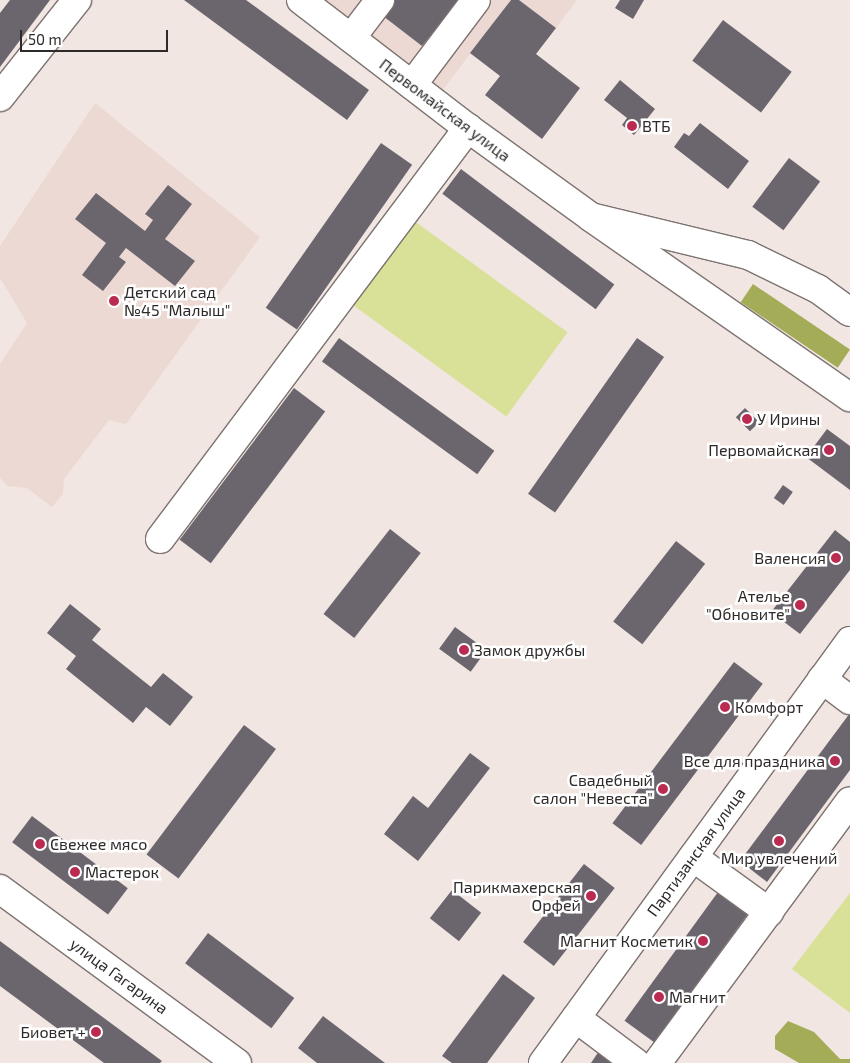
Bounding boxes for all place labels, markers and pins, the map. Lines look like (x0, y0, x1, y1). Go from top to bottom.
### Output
place label: ВТБ (642, 116, 671, 136)
marker: ВТБ (626, 120, 638, 132)
place label: Детский сад №45 "Малыш" (124, 282, 230, 320)
marker: Детский сад №45 "Малыш" (108, 295, 120, 307)
place label: У Ирины (757, 409, 820, 429)
marker: У Ирины (741, 413, 753, 425)
place label: Первомайская (708, 440, 819, 460)
marker: Первомайская (823, 444, 835, 456)
place label: Валенсия (754, 548, 826, 568)
marker: Валенсия (830, 552, 842, 564)
place label: Ателье "Обновите" (706, 586, 790, 624)
marker: Ателье "Обновите" (794, 599, 806, 611)
place label: Замок дружбы (474, 640, 585, 660)
marker: Замок дружбы (458, 644, 470, 656)
place label: Комфорт (735, 697, 803, 717)
marker: Комфорт (719, 701, 731, 713)
place label: Все для праздника (684, 751, 825, 771)
marker: Все для праздника (829, 755, 841, 767)
place label: Свадебный салон "Невеста" (533, 770, 653, 808)
marker: Свадебный салон "Невеста" (657, 783, 669, 795)
place label: Свежее мясо (50, 834, 147, 854)
marker: Мир увлечений (773, 835, 785, 847)
marker: Свежее мясо (34, 838, 46, 850)
place label: Мир увлечений (721, 848, 837, 868)
place label: Мастерок (85, 862, 159, 882)
marker: Мастерок (69, 866, 81, 878)
place label: Парикмахерская Орфей (453, 877, 581, 915)
marker: Парикмахерская Орфей (585, 890, 597, 902)
place label: Магнит Косметик (560, 931, 693, 951)
marker: Магнит Косметик (697, 935, 709, 947)
place label: Магнит (669, 987, 726, 1007)
marker: Магнит (653, 991, 665, 1003)
place label: Биовет + (20, 1022, 86, 1042)
marker: Биовет + (90, 1026, 102, 1038)

